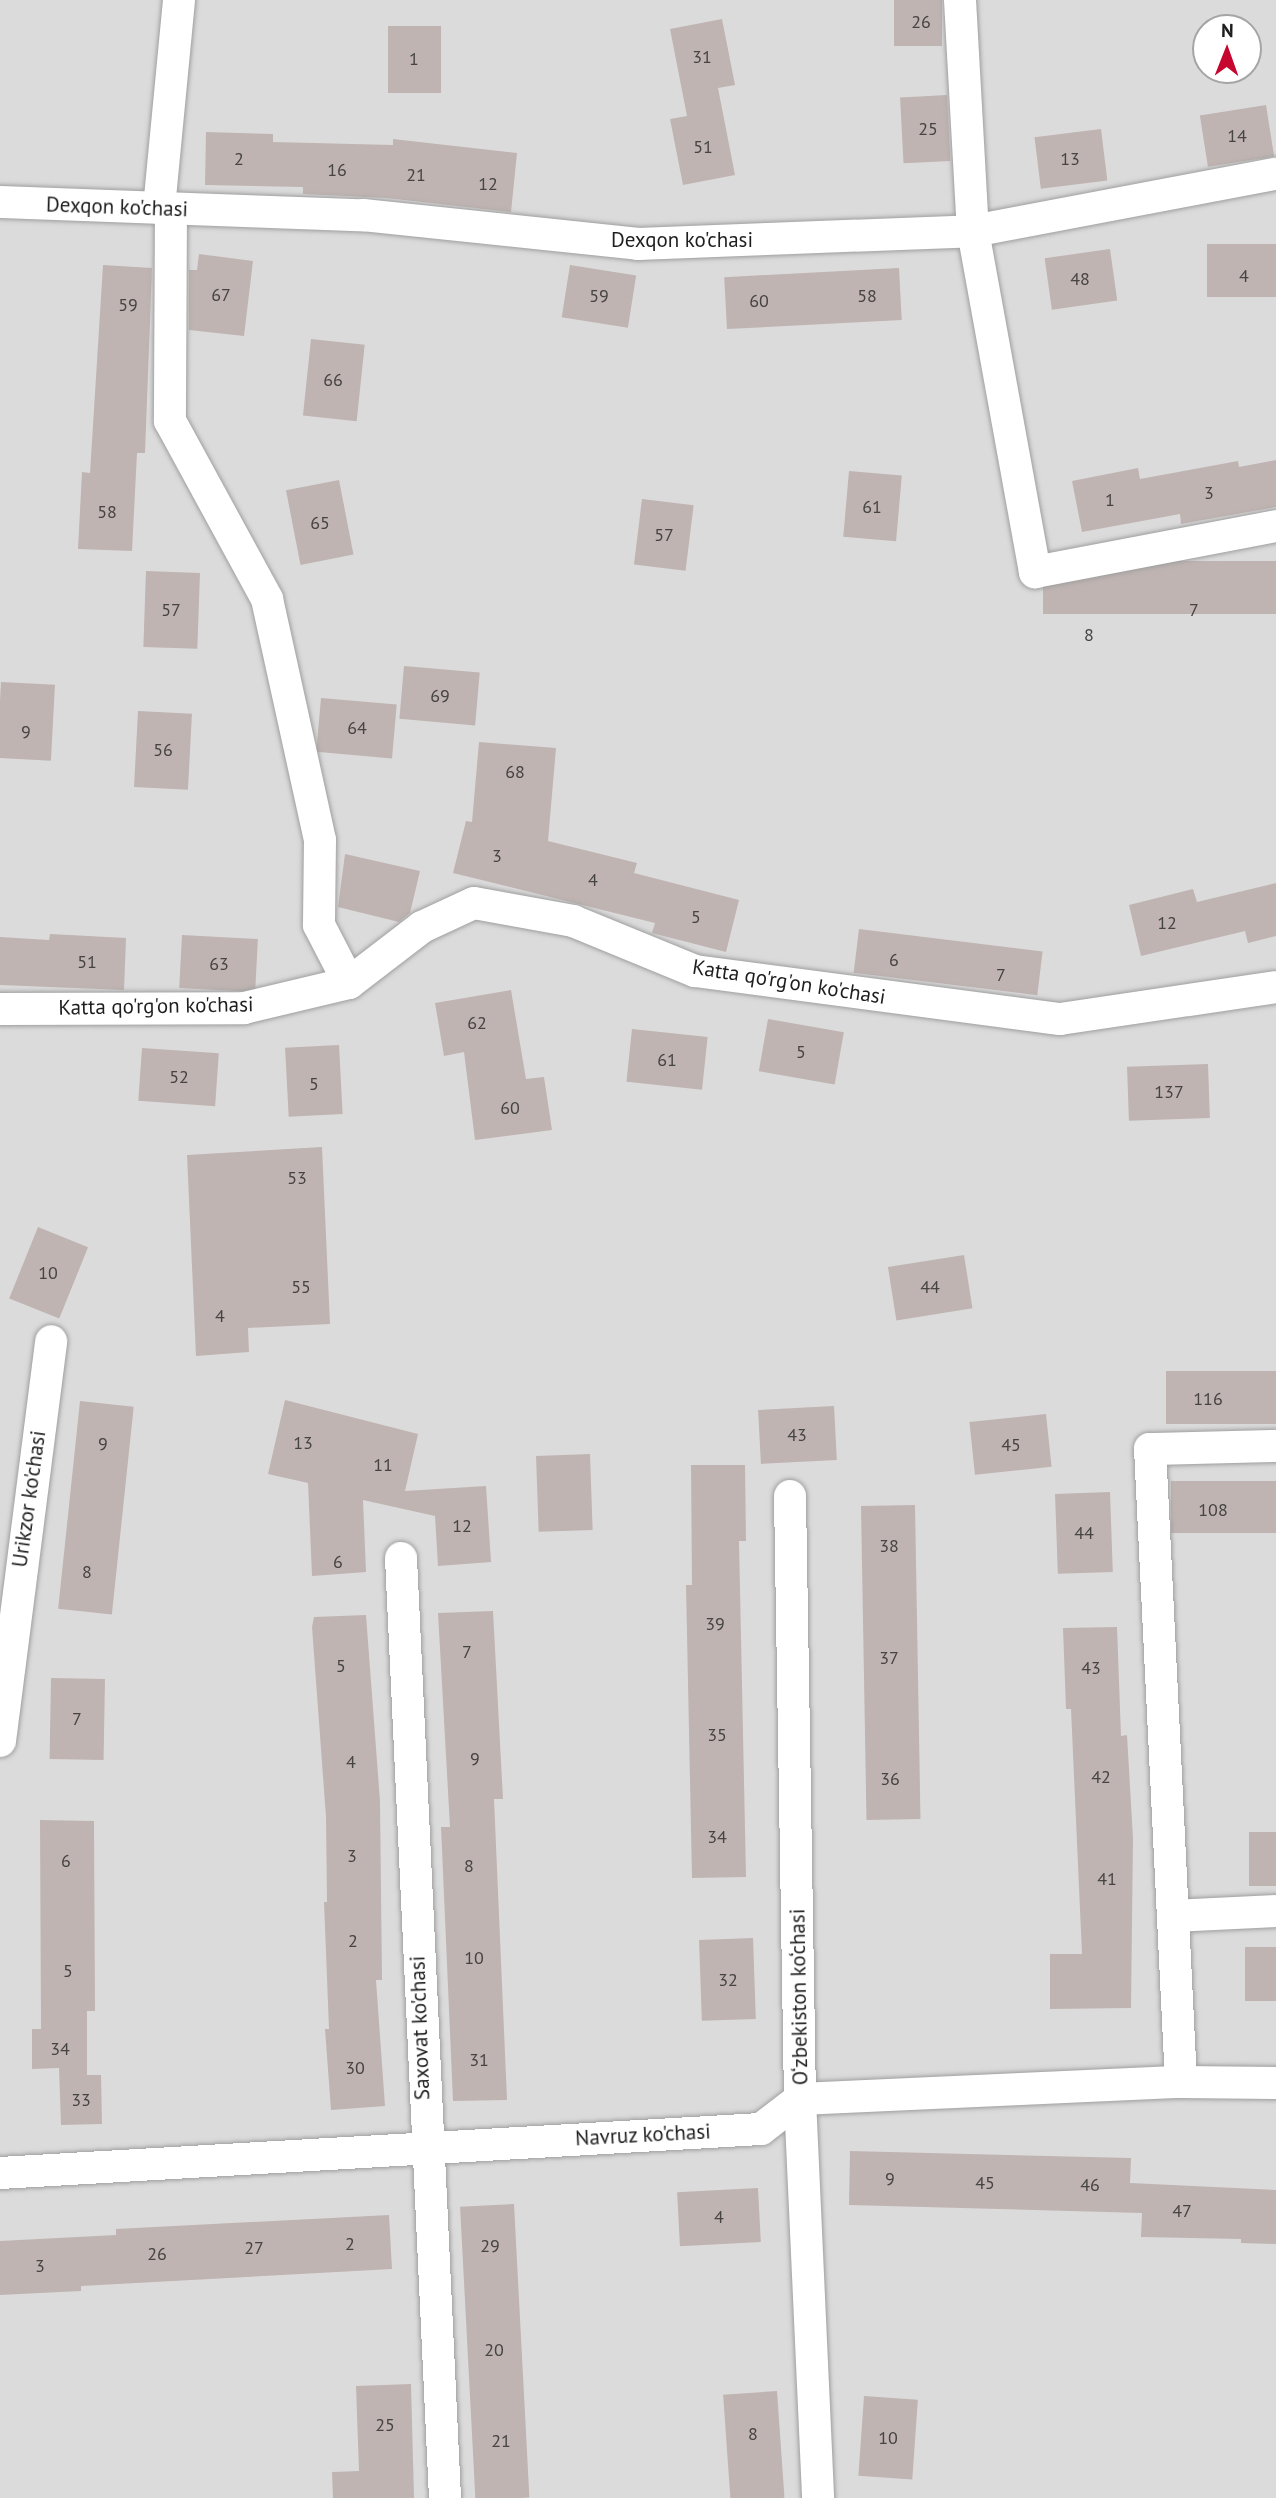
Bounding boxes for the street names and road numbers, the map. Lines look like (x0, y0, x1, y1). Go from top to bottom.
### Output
street label: Dexqon ko'chasi (46, 192, 188, 222)
street label: Dexqon ko'chasi (611, 227, 753, 253)
street label: Katta qo'rg'on ko'chasi (691, 954, 887, 1010)
street label: Katta qo'rg'on ko'chasi (58, 992, 254, 1020)
street label: Urikzor ko'chasi (7, 1429, 51, 1569)
street label: O‘zbekiston ko‘chasi (785, 1909, 813, 2085)
street label: Saxovat ko'chasi (405, 1955, 435, 2101)
street label: Navruz ko'chasi (574, 2119, 712, 2151)

